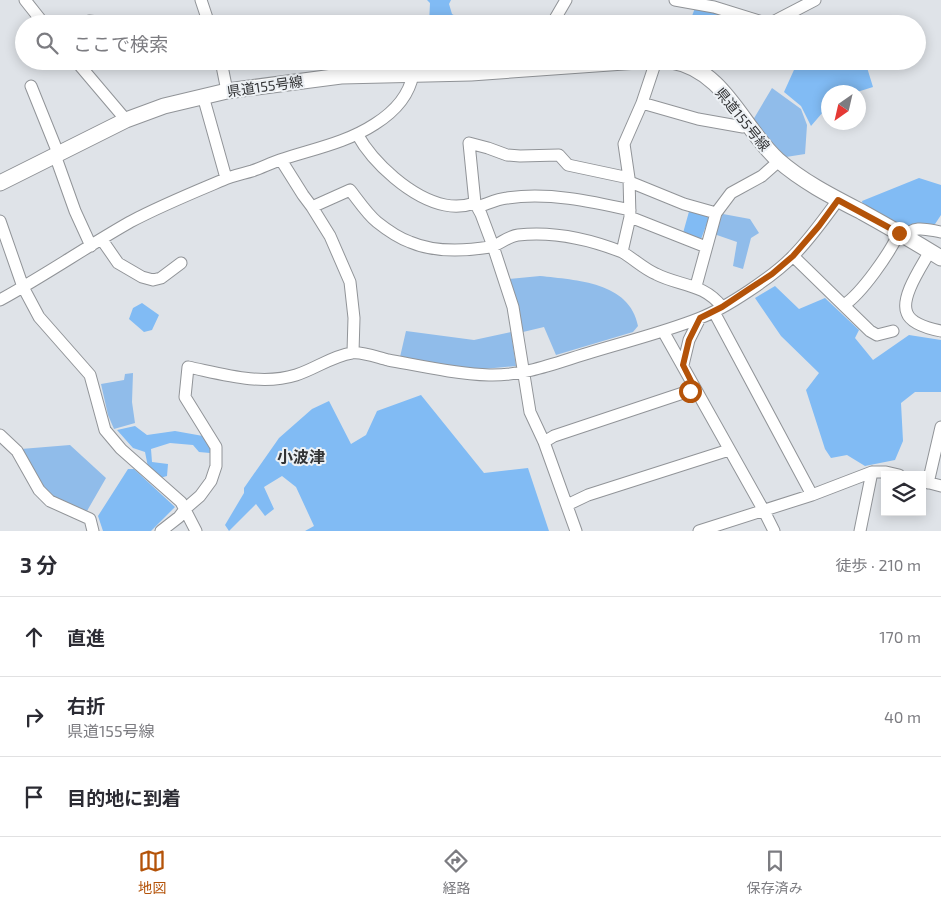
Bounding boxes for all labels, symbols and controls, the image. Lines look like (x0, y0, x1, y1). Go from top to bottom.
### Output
search box (15, 15, 926, 70)
icon: search (33, 29, 61, 57)
text: ここで検索 (73, 32, 168, 55)
street label: 県道155号線 (226, 72, 304, 100)
street label: 県道155号線 (712, 84, 774, 154)
north arrow (821, 85, 866, 130)
route end (888, 222, 911, 245)
route start (679, 380, 702, 403)
district label: 小波津 (277, 447, 325, 466)
map controls (881, 471, 926, 516)
button: layers (881, 471, 926, 516)
text: 3 分 (20, 552, 57, 577)
text: 徒歩 · 210 m (835, 555, 921, 574)
icon: ahead (20, 623, 48, 651)
text: 直進 (67, 626, 105, 649)
text: 170 m (879, 627, 921, 646)
text: 右折 (67, 694, 105, 717)
icon: right (20, 703, 48, 731)
text: 40 m (884, 707, 921, 726)
text: 県道155号線 (67, 721, 155, 740)
icon: arrive (20, 783, 48, 811)
text: 目的地に到着 (67, 786, 181, 809)
tab: 地図 (138, 847, 166, 897)
tab: 経路 (442, 847, 470, 897)
tab: 保存済み (747, 847, 803, 897)

